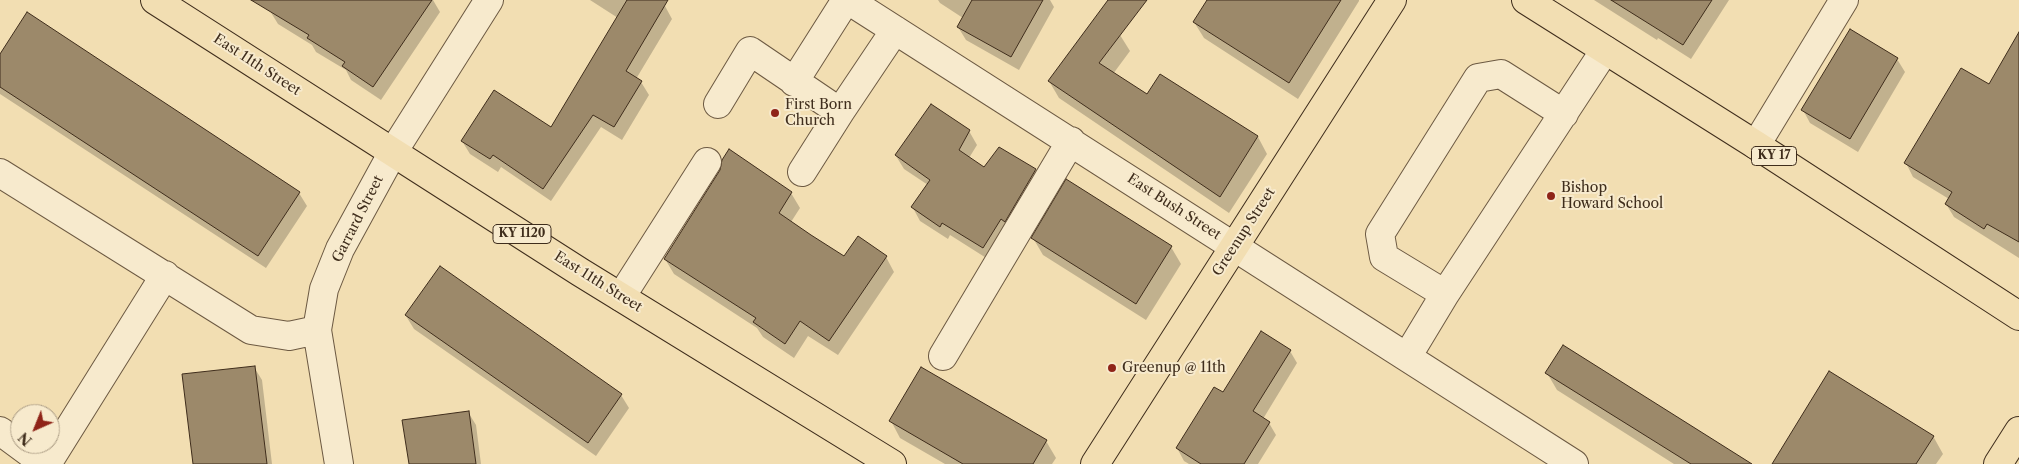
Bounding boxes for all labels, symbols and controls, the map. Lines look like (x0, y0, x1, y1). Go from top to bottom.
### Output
street label: East 11th Street (210, 31, 304, 99)
place label: First Born Church (785, 97, 852, 130)
marker: First Born Church (769, 107, 781, 119)
road number: KY 17 (1752, 146, 1796, 166)
street label: East Bush Street (1124, 170, 1224, 244)
street label: Garrard Street (329, 173, 387, 265)
place label: Bishop Howard School (1561, 180, 1663, 212)
street label: Greenup Street (1209, 185, 1279, 279)
marker: Bishop Howard School (1545, 190, 1557, 202)
road number: KY 1120 (493, 224, 551, 243)
street label: East 11th Street (551, 248, 645, 316)
place label: Greenup @ 11th (1122, 360, 1226, 376)
marker: Greenup @ 11th (1106, 362, 1118, 374)
north arrow (10, 404, 60, 454)
text: N (15, 428, 36, 450)

